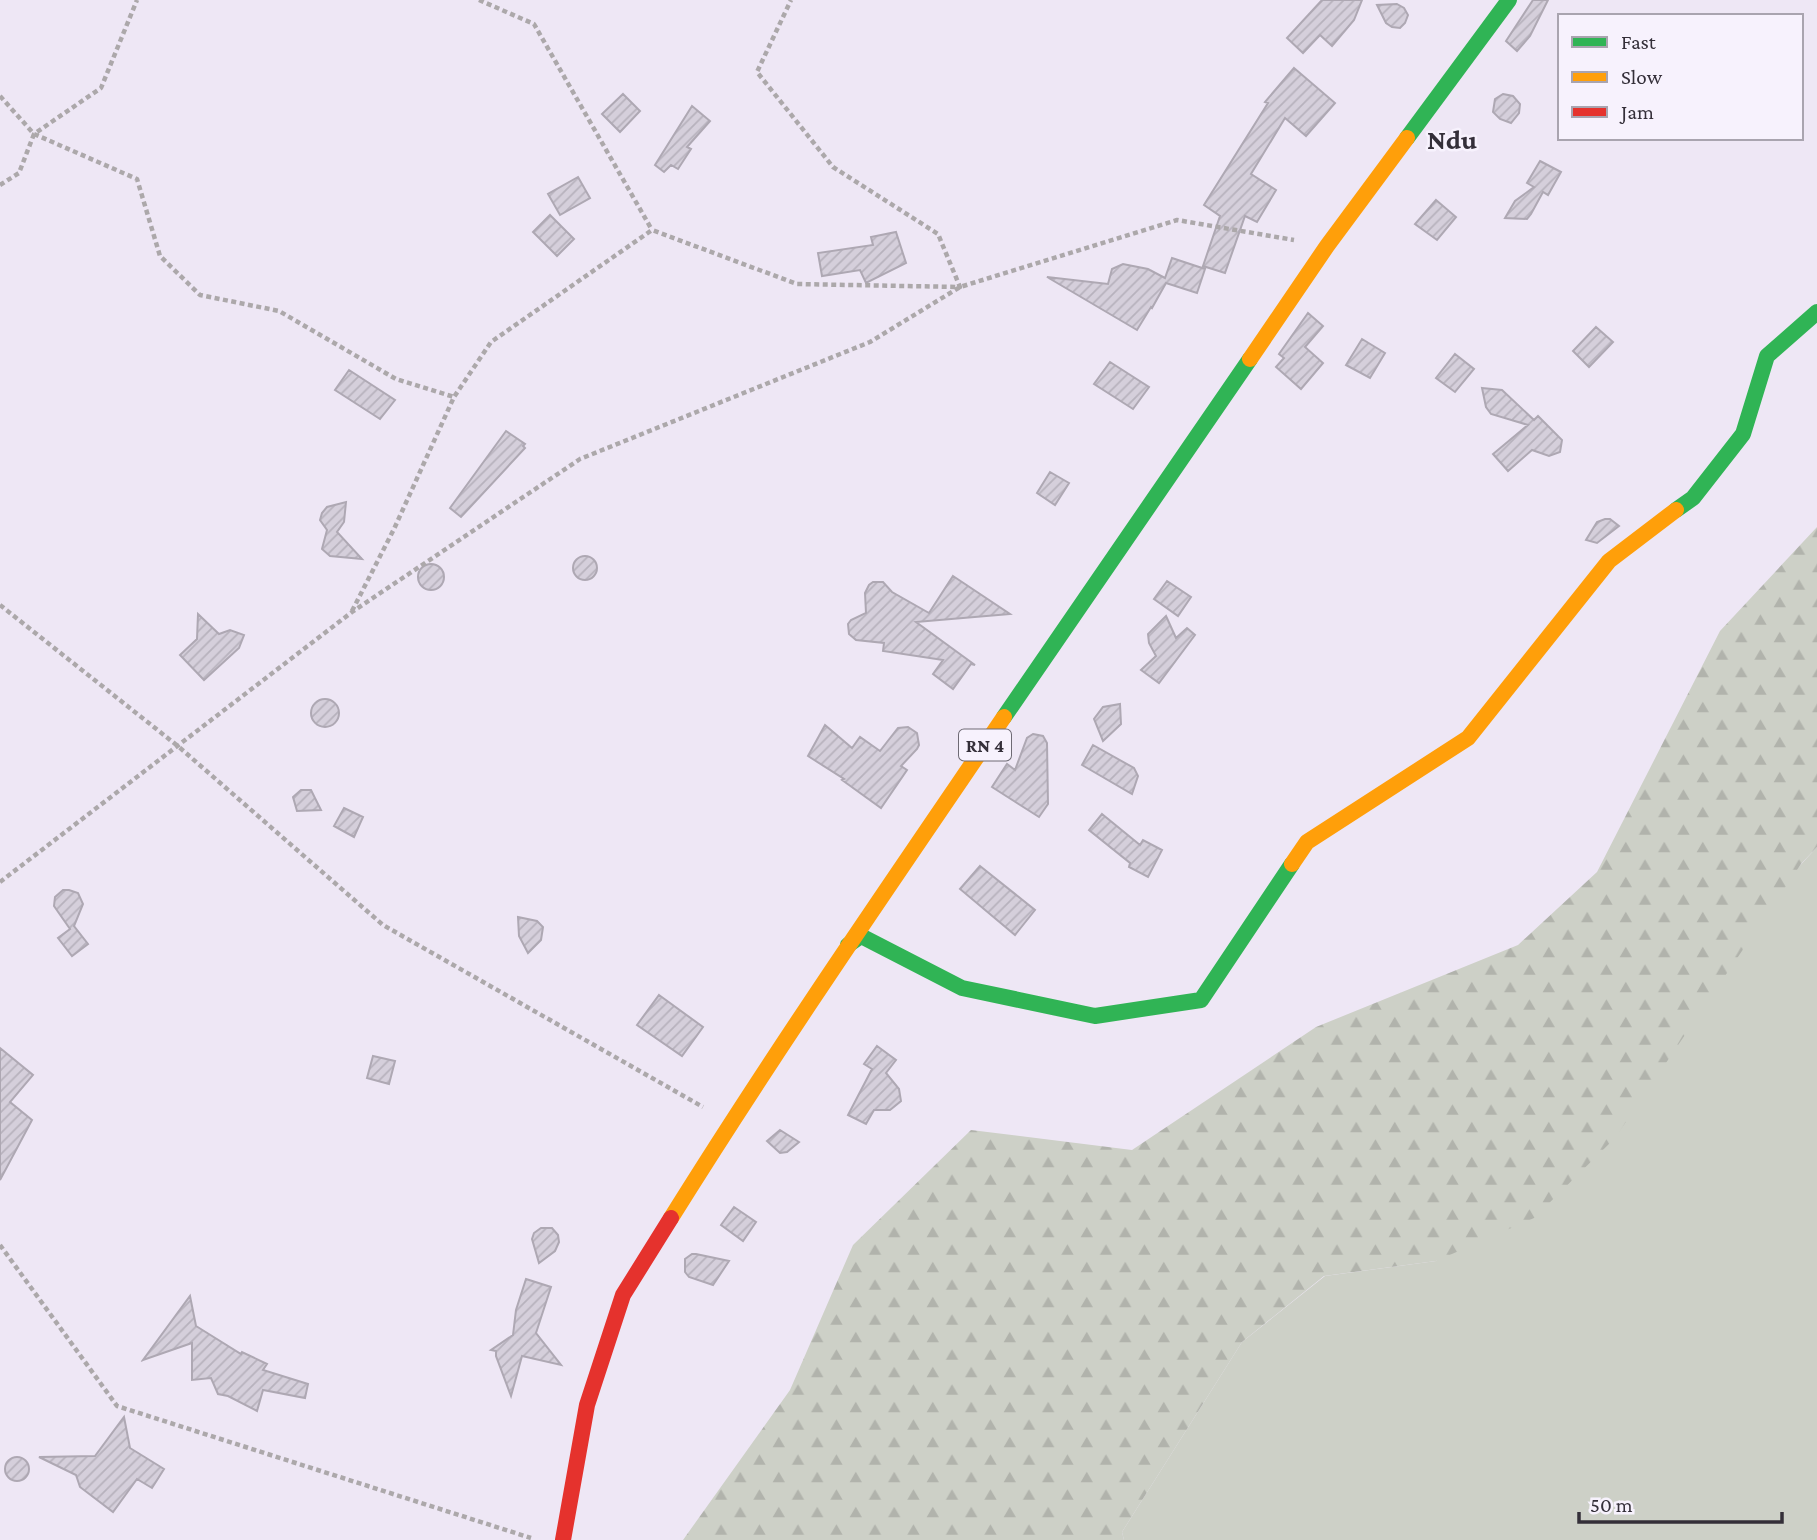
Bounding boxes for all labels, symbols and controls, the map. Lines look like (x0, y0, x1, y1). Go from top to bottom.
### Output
legend (1558, 14, 1803, 140)
text: Fast (1621, 30, 1657, 54)
text: Slow (1621, 65, 1663, 89)
text: Jam (1619, 100, 1654, 124)
district label: Ndu (1427, 124, 1477, 155)
road number: RN 4 (959, 730, 1011, 760)
scale bar (1579, 1480, 1782, 1524)
text: 50 m (1590, 1493, 1633, 1517)

